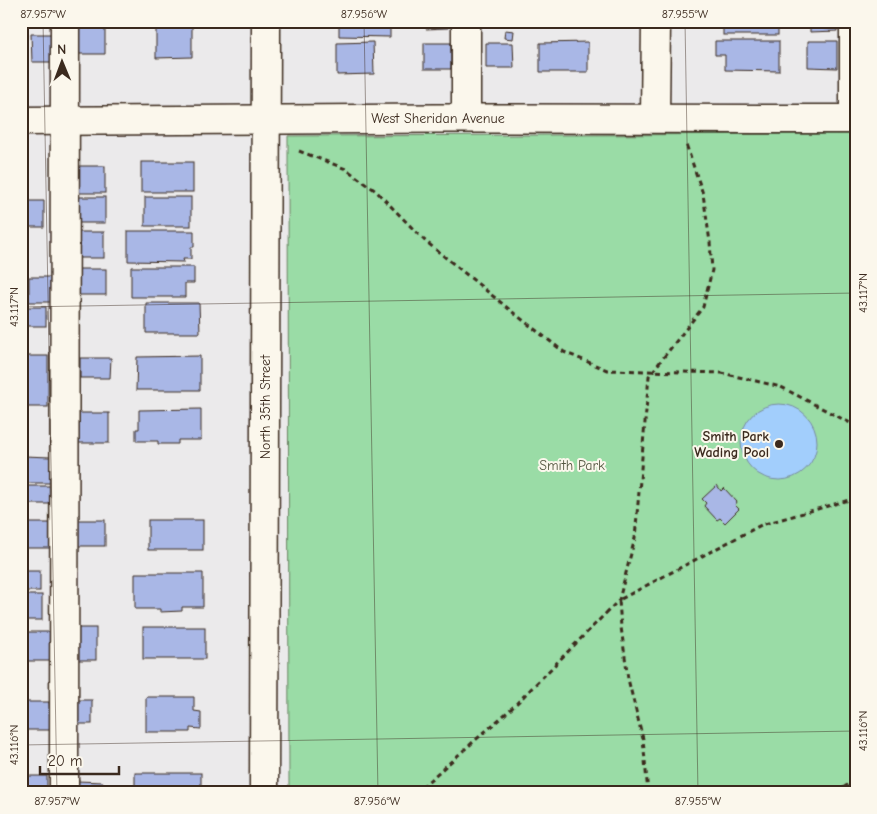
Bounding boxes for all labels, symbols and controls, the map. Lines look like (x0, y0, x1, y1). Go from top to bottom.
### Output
text: 87.957°W (20, 7, 66, 21)
text: 87.956°W (341, 7, 388, 21)
text: 87.955°W (662, 7, 709, 21)
north arrow (38, 38, 88, 88)
text: N (57, 41, 66, 58)
street label: West Sheridan Avenue (371, 110, 505, 127)
text: 43.117°N (856, 273, 870, 313)
text: 43.117°N (7, 287, 21, 327)
street label: North 35th Street (257, 354, 274, 459)
place label: Smith Park Wading Pool (694, 428, 769, 461)
marker: Smith Park Wading Pool (773, 438, 785, 450)
park label: Smith Park (539, 457, 605, 474)
text: 43.116°N (856, 711, 870, 751)
text: 43.116°N (7, 725, 21, 765)
scale bar (40, 744, 119, 776)
text: 20 m (48, 752, 82, 770)
text: 87.957°W (34, 794, 80, 808)
text: 87.956°W (354, 794, 401, 808)
text: 87.955°W (675, 794, 722, 808)

